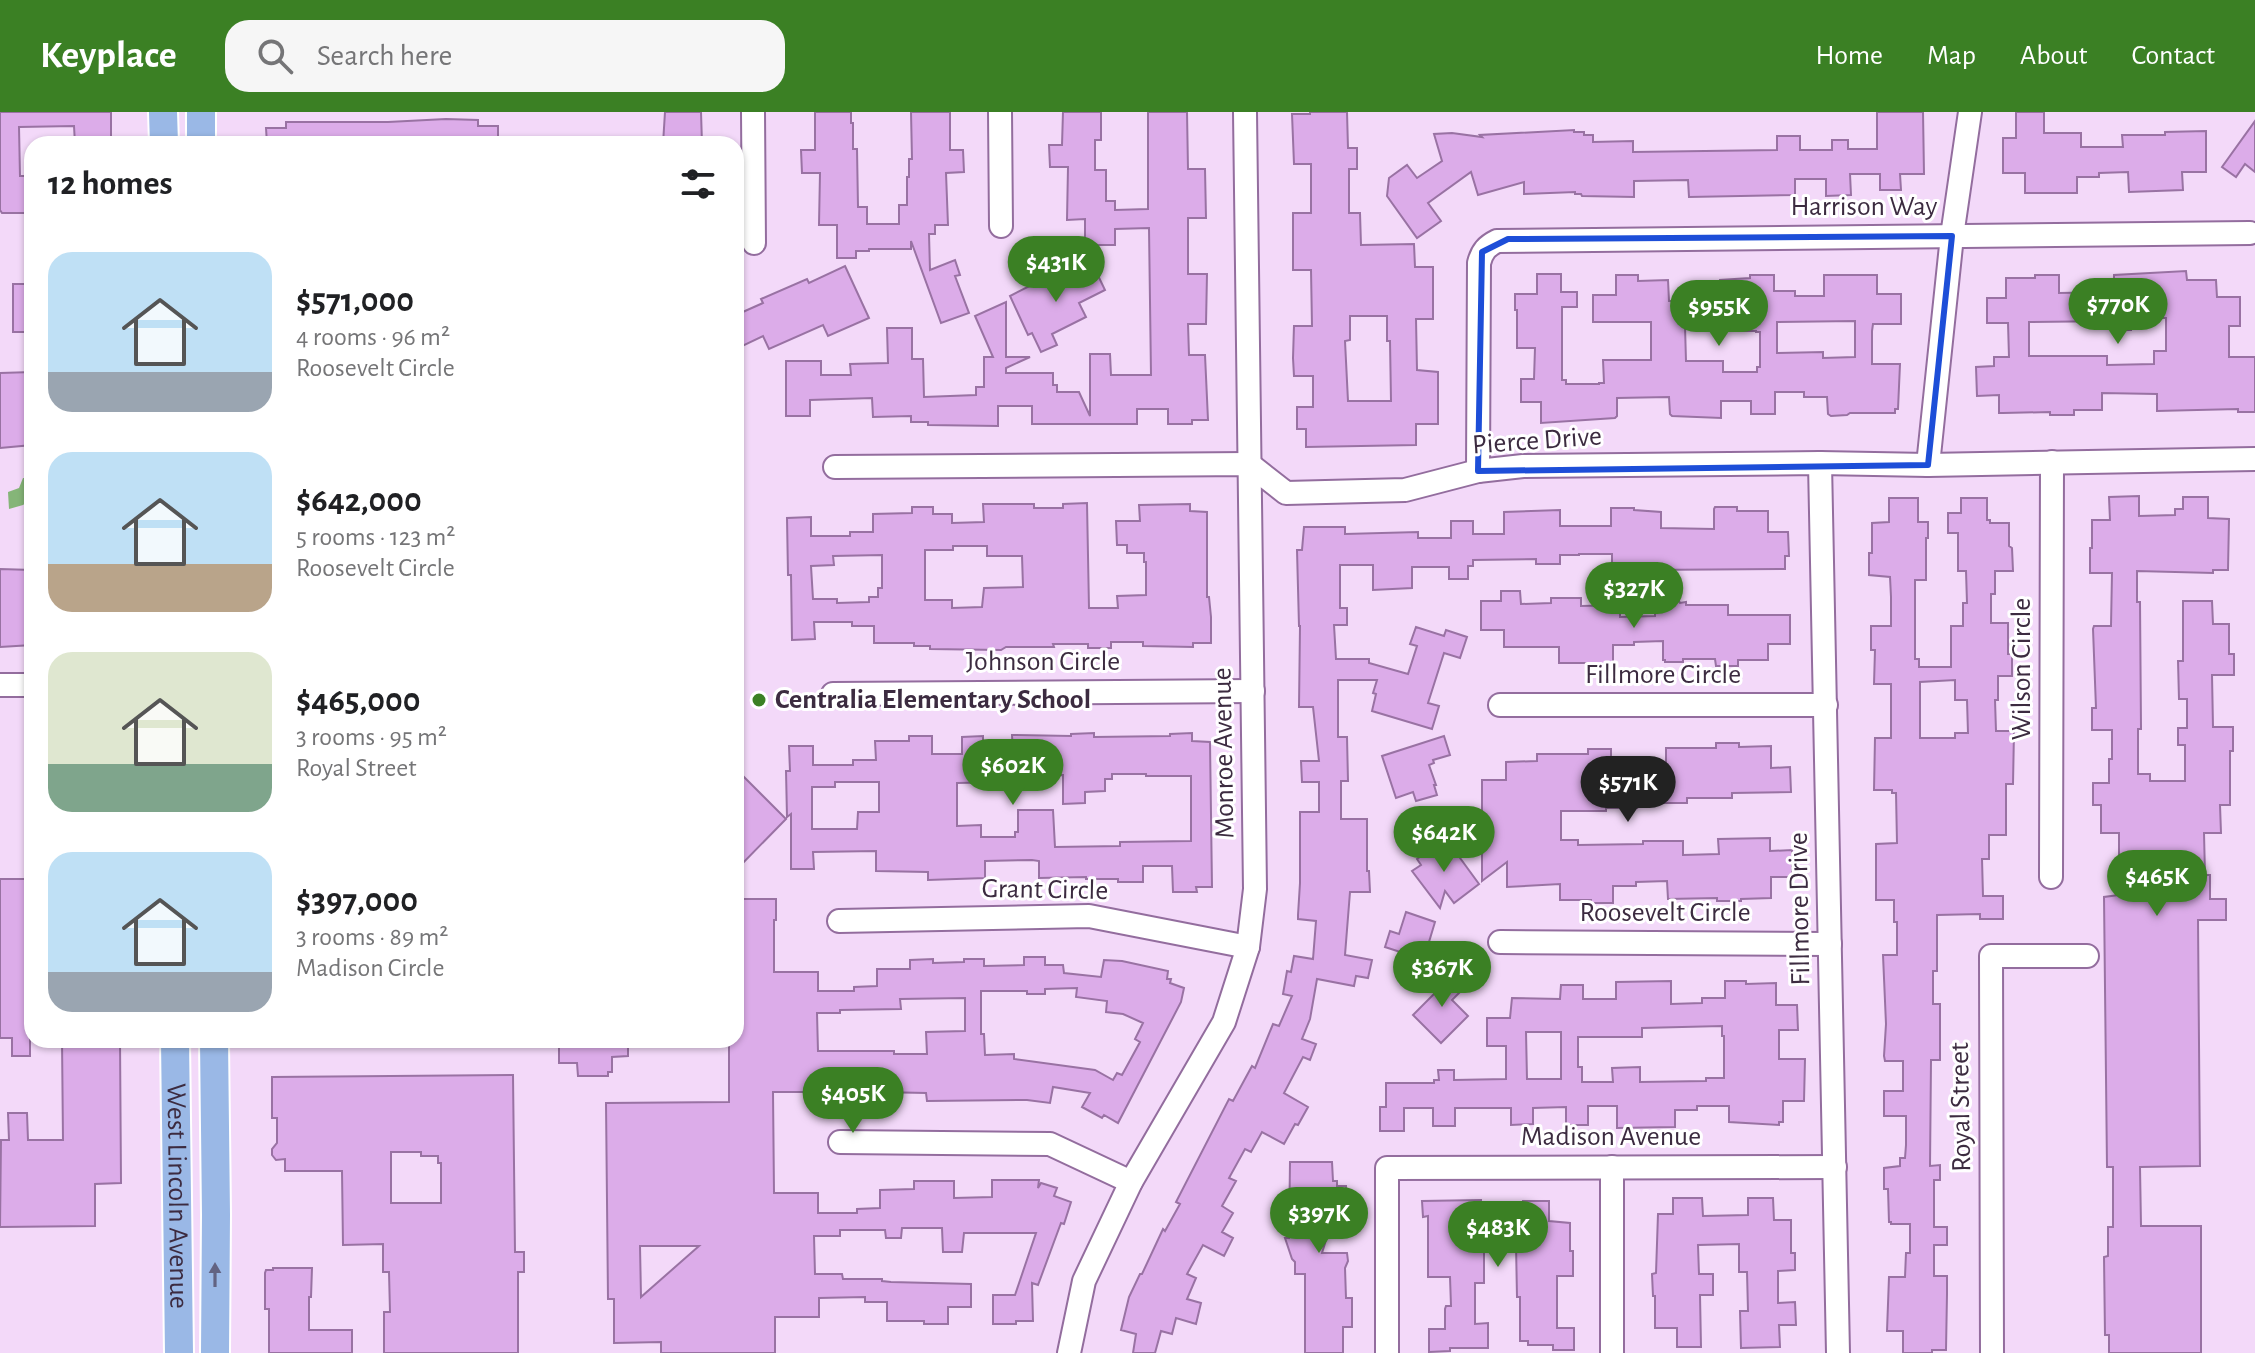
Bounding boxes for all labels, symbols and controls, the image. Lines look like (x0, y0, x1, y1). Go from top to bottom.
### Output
search box (225, 20, 785, 92)
icon: search (253, 34, 297, 78)
text: Keyplace (40, 37, 177, 75)
text: Search here (317, 41, 452, 71)
text: Home (1816, 42, 1883, 70)
text: Map (1927, 42, 1976, 70)
text: About (2020, 42, 2088, 70)
text: Contact (2132, 42, 2215, 70)
icon: filters (676, 162, 720, 206)
text: 12 homes (48, 167, 173, 201)
street label: Harrison Way (1790, 193, 1938, 221)
pin: $431K (1000, 236, 1112, 304)
text: $431K (1026, 249, 1086, 275)
pin: $770K (2062, 278, 2174, 346)
pin: $955K (1663, 280, 1775, 348)
icon: home (112, 284, 208, 380)
text: $571,000 (296, 284, 414, 318)
text: $770K (2087, 291, 2149, 317)
text: $955K (1688, 293, 1750, 319)
text: 4 rooms · 96 m² (296, 324, 450, 350)
text: Roosevelt Circle (296, 355, 455, 381)
street label: Pierce Drive (1471, 423, 1603, 459)
icon: home (112, 484, 208, 580)
text: $642,000 (296, 484, 422, 518)
text: 5 rooms · 123 m² (296, 524, 455, 550)
text: Roosevelt Circle (296, 555, 455, 581)
pin: $327K (1578, 562, 1690, 630)
text: $327K (1603, 575, 1665, 601)
street label: Wilson Circle (2008, 598, 2036, 740)
street label: Johnson Circle (966, 648, 1120, 676)
street label: Fillmore Circle (1585, 661, 1741, 689)
street label: Monroe Avenue (1209, 667, 1239, 839)
icon: home (112, 684, 208, 780)
text: $465,000 (296, 684, 420, 718)
place label: Centralia Elementary School (775, 686, 1091, 714)
marker: Centralia Elementary School (750, 691, 768, 709)
text: 3 rooms · 95 m² (296, 724, 447, 750)
pin: $602K (957, 739, 1069, 807)
text: $602K (980, 752, 1046, 778)
text: Royal Street (296, 755, 417, 781)
pin: $571K (1572, 756, 1684, 824)
text: $571K (1599, 769, 1657, 795)
pin: $642K (1388, 806, 1500, 874)
text: $642K (1412, 819, 1476, 845)
street label: Fillmore Drive (1785, 832, 1815, 986)
pin: $465K (2101, 850, 2213, 918)
text: $465K (2125, 863, 2189, 889)
street label: Grant Circle (981, 875, 1109, 905)
icon: home (112, 884, 208, 980)
text: $397,000 (296, 884, 418, 918)
street label: Roosevelt Circle (1579, 899, 1751, 927)
text: 3 rooms · 89 m² (296, 924, 448, 950)
pin: $367K (1386, 941, 1498, 1009)
text: $367K (1411, 954, 1473, 980)
text: Madison Circle (296, 955, 444, 981)
street label: Royal Street (1946, 1042, 1976, 1172)
pin: $405K (797, 1067, 909, 1135)
text: $405K (821, 1080, 885, 1106)
street label: West Lincoln Avenue (162, 1083, 192, 1309)
street label: Madison Avenue (1521, 1123, 1701, 1151)
pin: $397K (1263, 1187, 1375, 1255)
text: $397K (1288, 1200, 1350, 1226)
pin: $483K (1442, 1201, 1554, 1269)
text: $483K (1466, 1214, 1530, 1240)
one-way arrow (209, 1262, 222, 1287)

